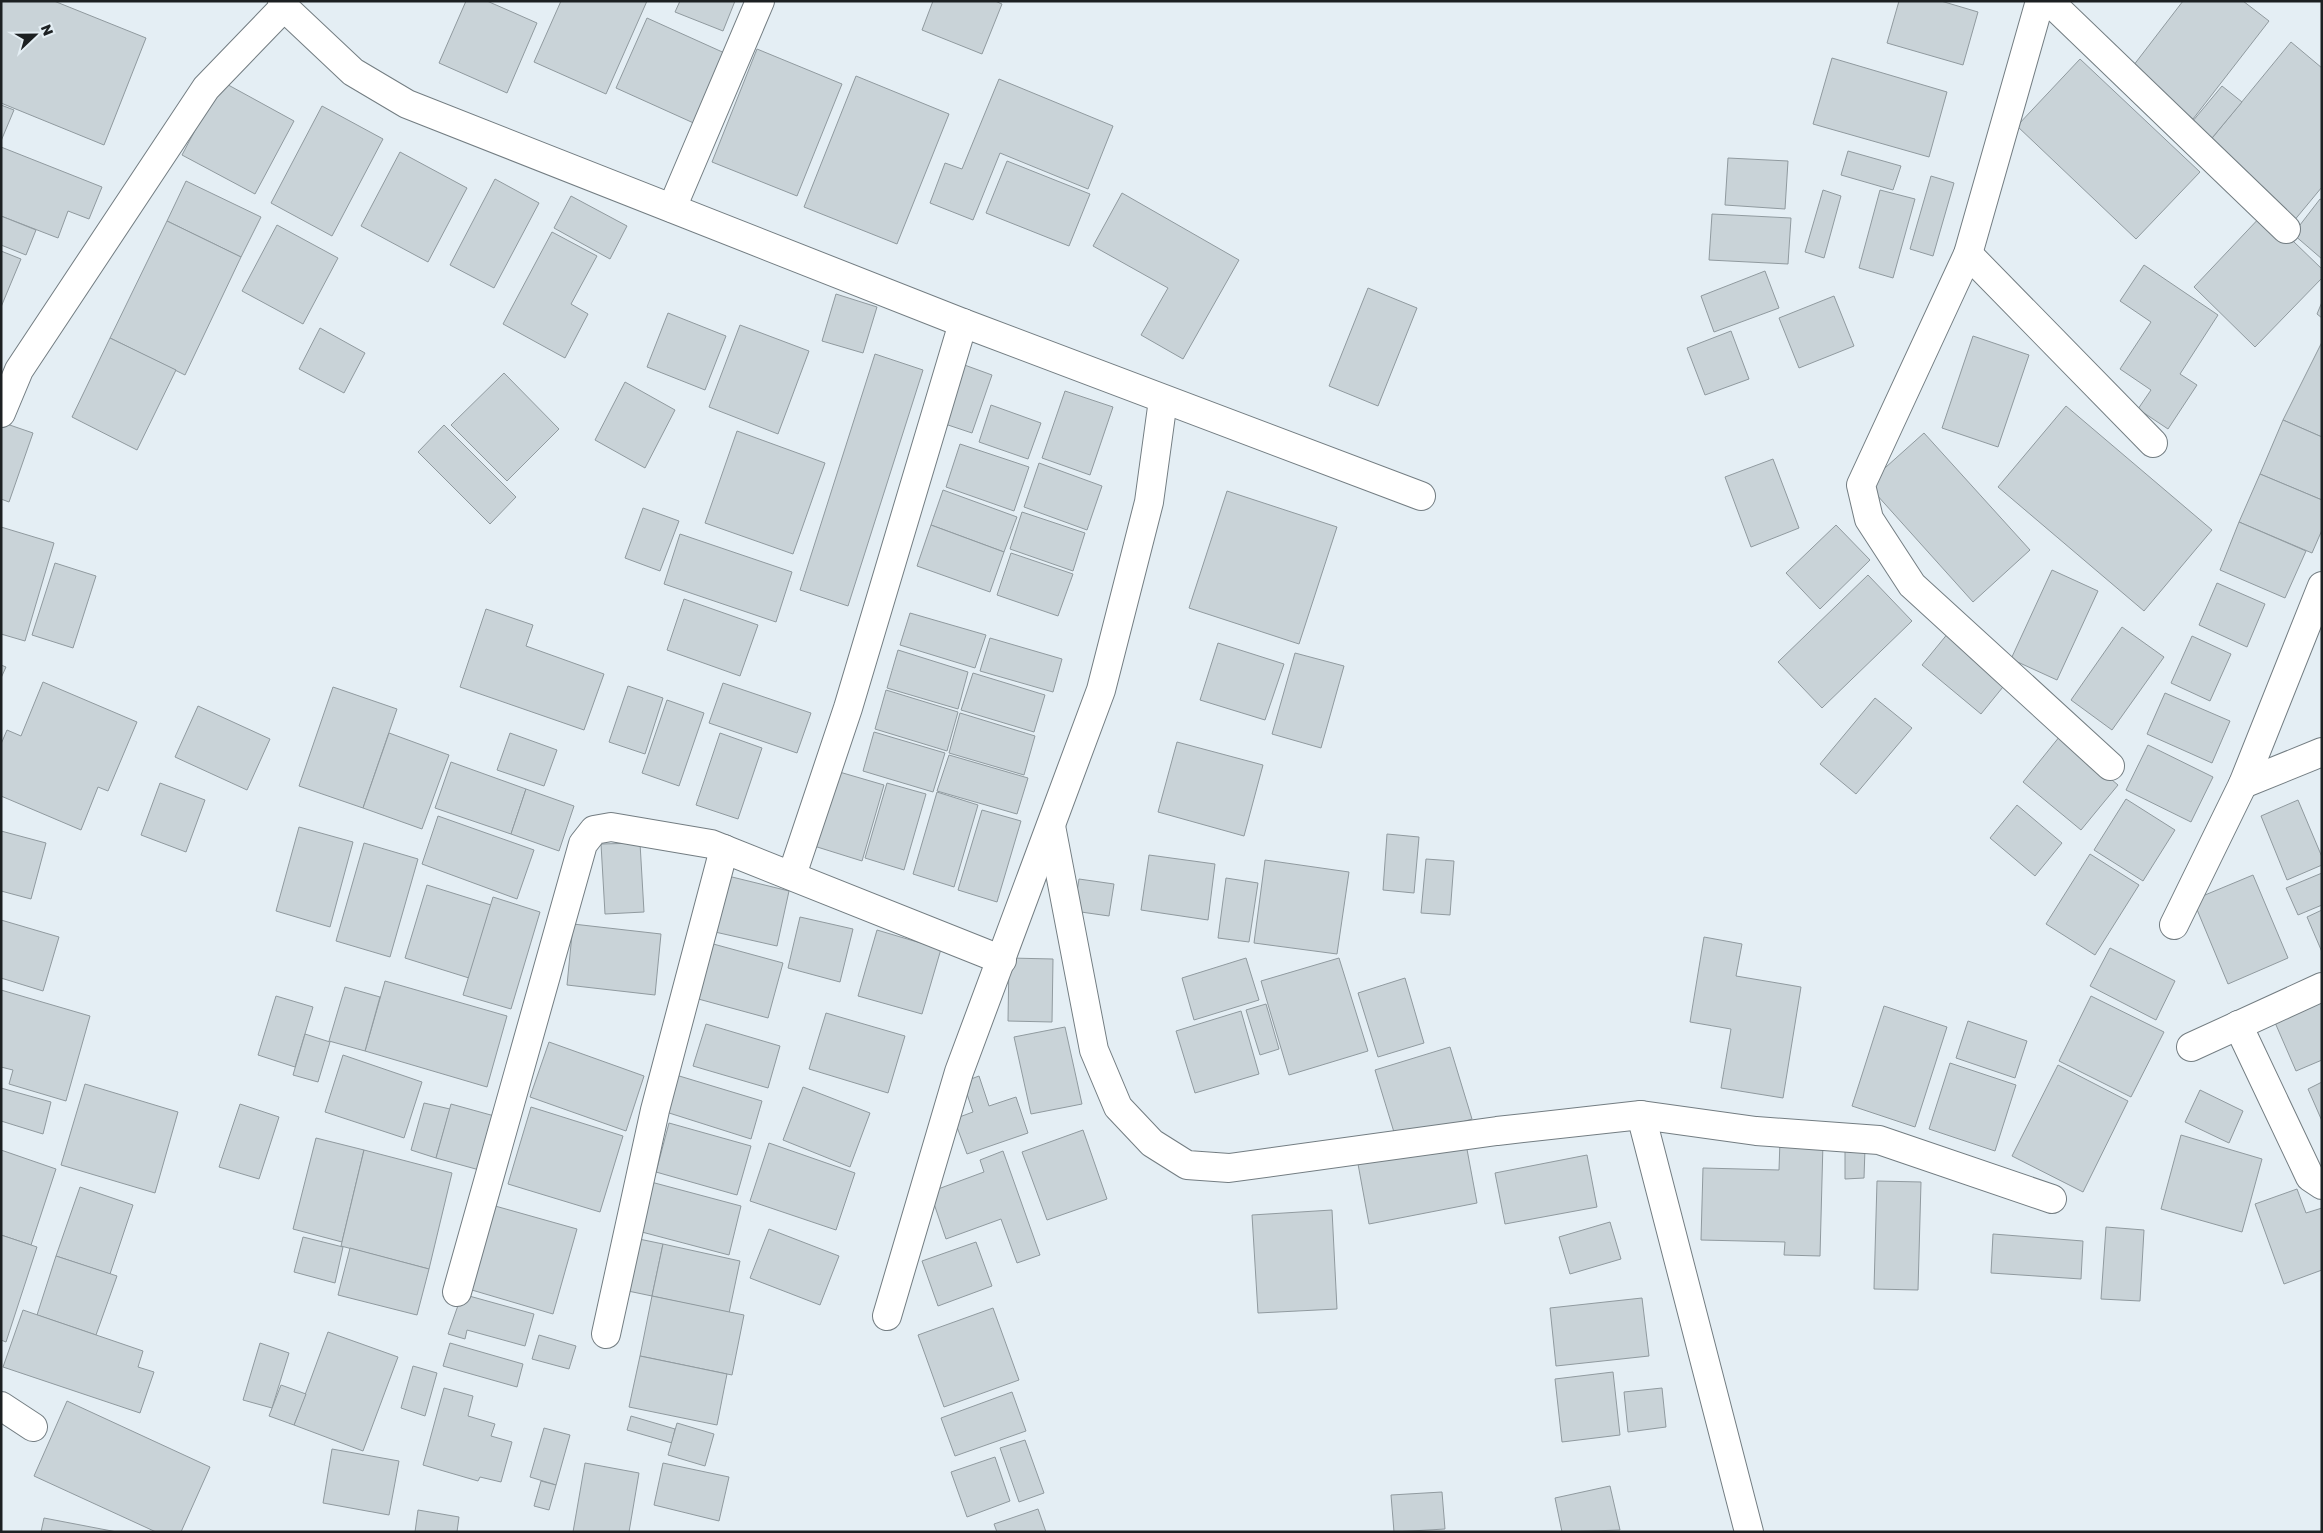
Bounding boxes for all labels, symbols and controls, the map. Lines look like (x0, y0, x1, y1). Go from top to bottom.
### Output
north arrow (10, 10, 60, 60)
text: N (38, 22, 57, 38)

